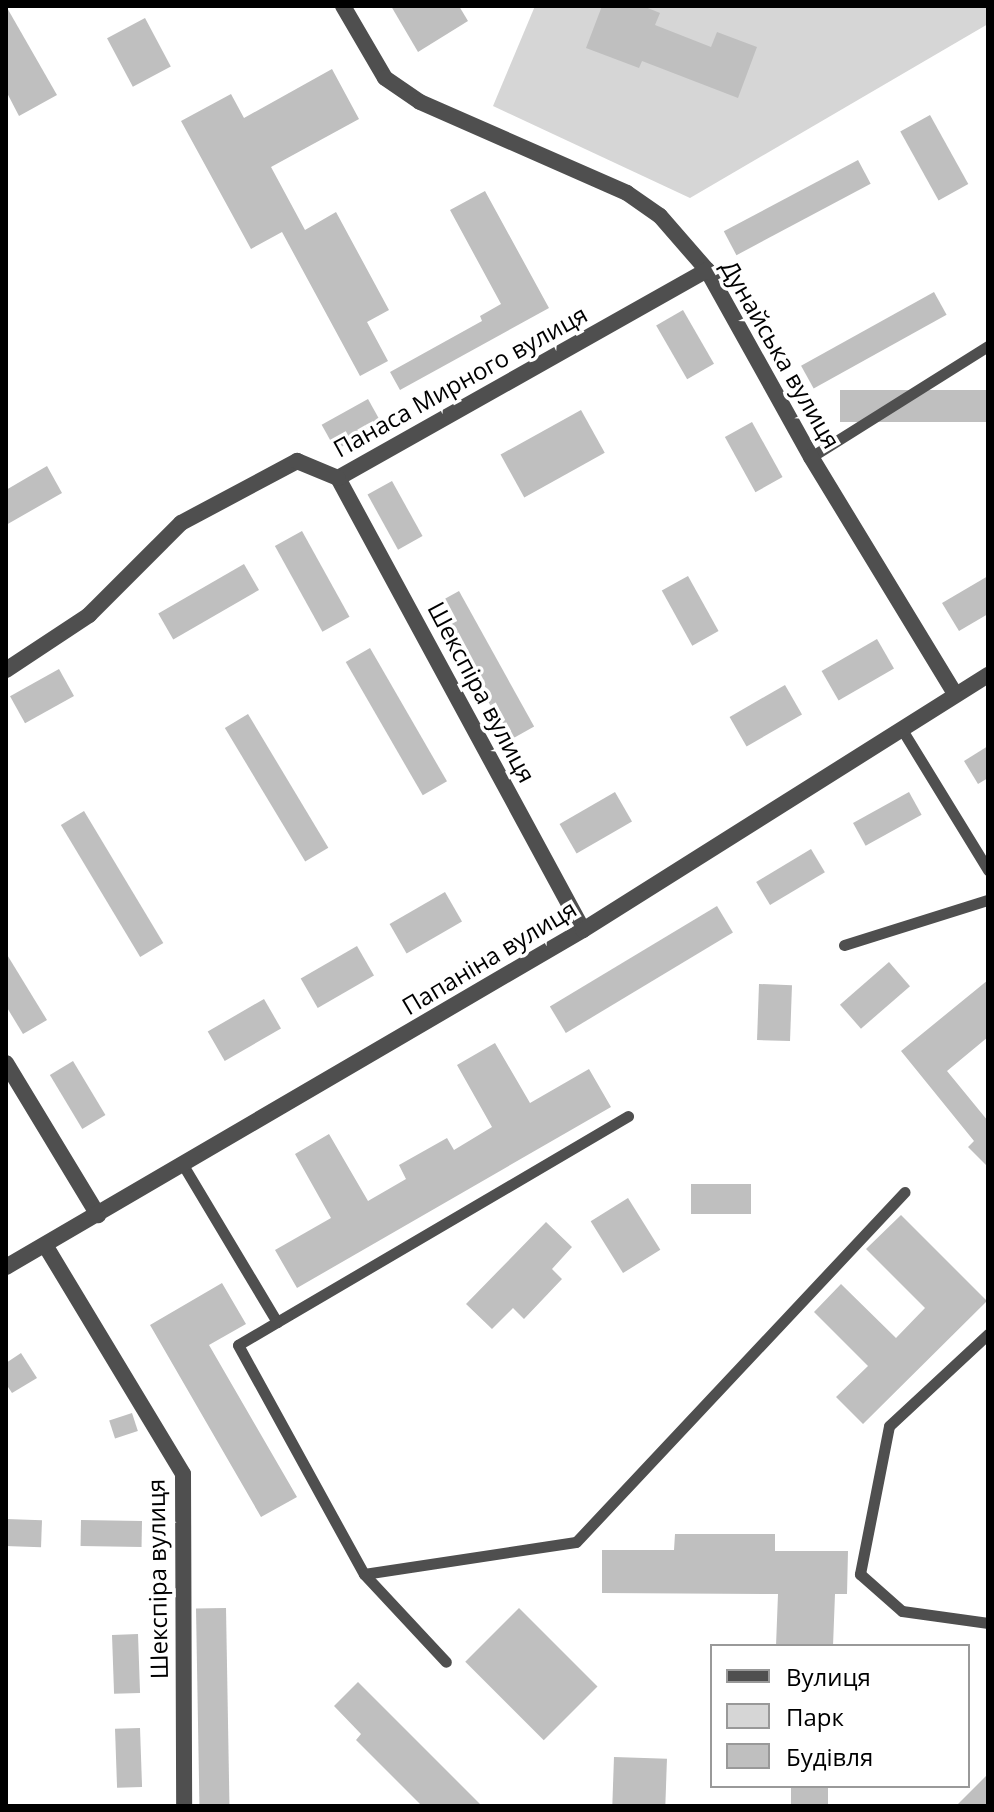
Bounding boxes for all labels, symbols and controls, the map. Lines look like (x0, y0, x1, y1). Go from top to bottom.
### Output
street label: Дунайська вулиця (715, 255, 847, 453)
street label: Панаса Мирного вулиця (328, 299, 592, 463)
street label: Шекспіра вулиця (422, 597, 542, 787)
street label: Папаніна вулиця (397, 894, 581, 1020)
street label: Шекспіра вулиця (141, 1479, 173, 1679)
legend (710, 1644, 970, 1788)
text: Вулиця (786, 1660, 871, 1693)
text: Парк (786, 1700, 844, 1733)
text: Будівля (786, 1740, 873, 1773)

